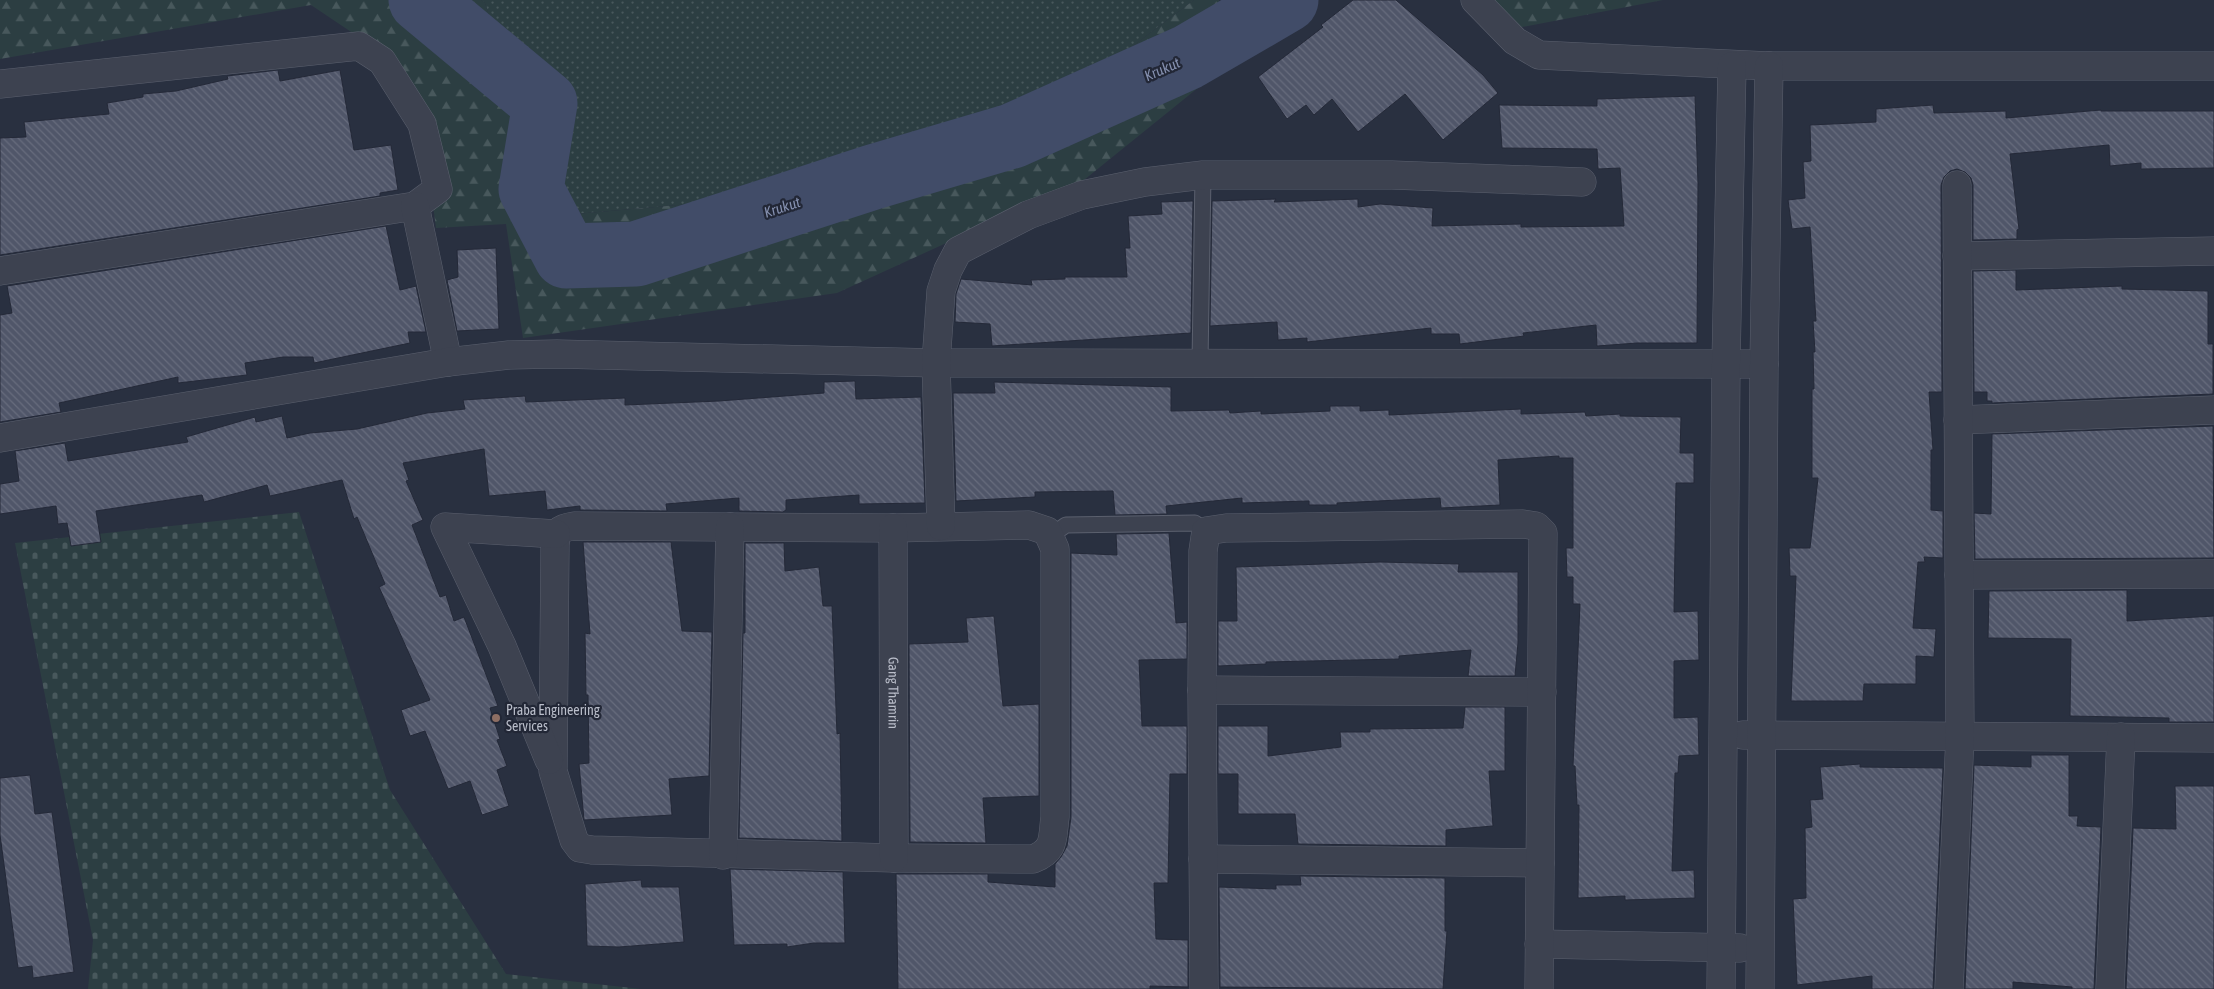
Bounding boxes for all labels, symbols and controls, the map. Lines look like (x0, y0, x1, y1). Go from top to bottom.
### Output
water label: Krukut (1142, 53, 1183, 84)
water label: Krukut (762, 193, 803, 221)
street label: Gang Thamrin (885, 657, 902, 729)
place label: Praba Engineering Services (506, 702, 600, 734)
marker: Praba Engineering Services (490, 712, 502, 724)

